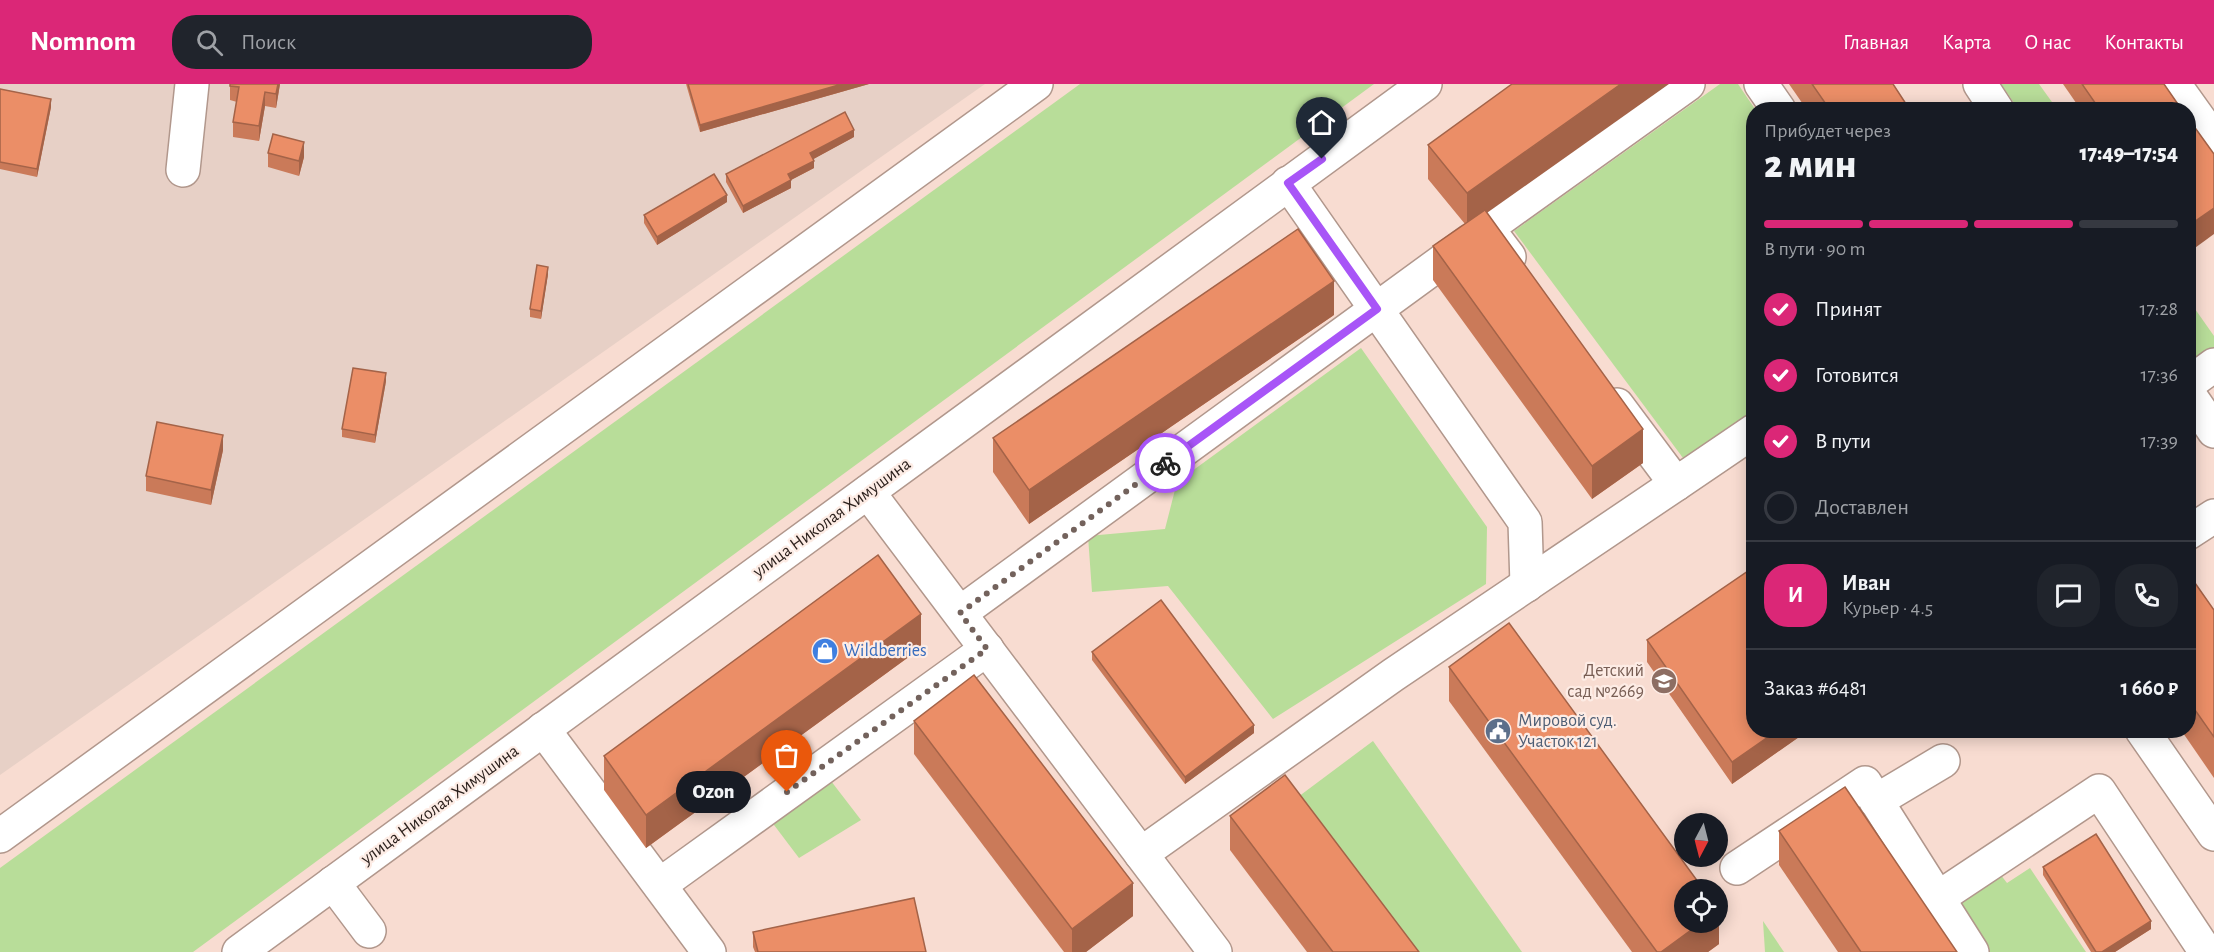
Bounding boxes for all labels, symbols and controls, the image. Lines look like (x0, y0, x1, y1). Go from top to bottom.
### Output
search box (172, 15, 592, 69)
icon: search (193, 26, 226, 59)
text: Nomnom (30, 28, 136, 56)
text: Поиск (241, 31, 296, 53)
text: Главная (1843, 32, 1909, 53)
text: Карта (1942, 32, 1991, 53)
text: О нас (2024, 32, 2071, 53)
text: Контакты (2104, 32, 2184, 53)
pin (1296, 97, 1347, 159)
icon: home (1305, 106, 1338, 139)
text: Прибудет через (1764, 121, 1891, 141)
text: 17:49–17:54 (2079, 142, 2178, 164)
text: 2 мин (1764, 146, 1857, 185)
text: В пути · 90 m (1764, 239, 1866, 259)
icon: check (1764, 293, 1797, 326)
text: Принят (1815, 298, 1881, 320)
text: 17:28 (2140, 299, 2178, 319)
icon: check (1764, 359, 1797, 392)
text: Готовится (1815, 364, 1899, 386)
text: 17:36 (2141, 365, 2178, 385)
icon: check (1764, 425, 1797, 458)
text: В пути (1815, 430, 1871, 452)
text: 17:39 (2141, 431, 2178, 451)
courier (1135, 433, 1195, 493)
icon: bike (1149, 447, 1182, 480)
street label: улица Николая Химушина (749, 455, 914, 582)
text: Доставлен (1815, 496, 1909, 518)
button: chat (2037, 564, 2100, 627)
button: phone (2115, 564, 2178, 627)
text: Иван (1842, 572, 1891, 594)
text: И (1788, 584, 1803, 606)
text: Курьер · 4.5 (1842, 598, 1933, 618)
shop icon: Wildberries (810, 636, 840, 666)
place label: Wildberries (844, 642, 927, 660)
place label: Детский сад №2669 (1567, 662, 1644, 701)
school or university icon: Детский сад №2669 (1649, 666, 1679, 696)
text: Заказ #6481 (1764, 677, 1867, 699)
text: 1 660 ₽ (2120, 677, 2178, 699)
place label: Мировой суд. Участок 121 (1518, 712, 1617, 751)
public building icon: Мировой суд. Участок 121 (1483, 716, 1513, 746)
pin (761, 730, 812, 792)
icon: bag (770, 739, 803, 772)
street label: улица Николая Химушина (357, 742, 522, 869)
callout: Ozon (676, 771, 751, 813)
text: Ozon (693, 782, 735, 802)
north arrow (1674, 813, 1728, 867)
map controls (1674, 813, 1728, 933)
button: locate (1674, 879, 1728, 933)

